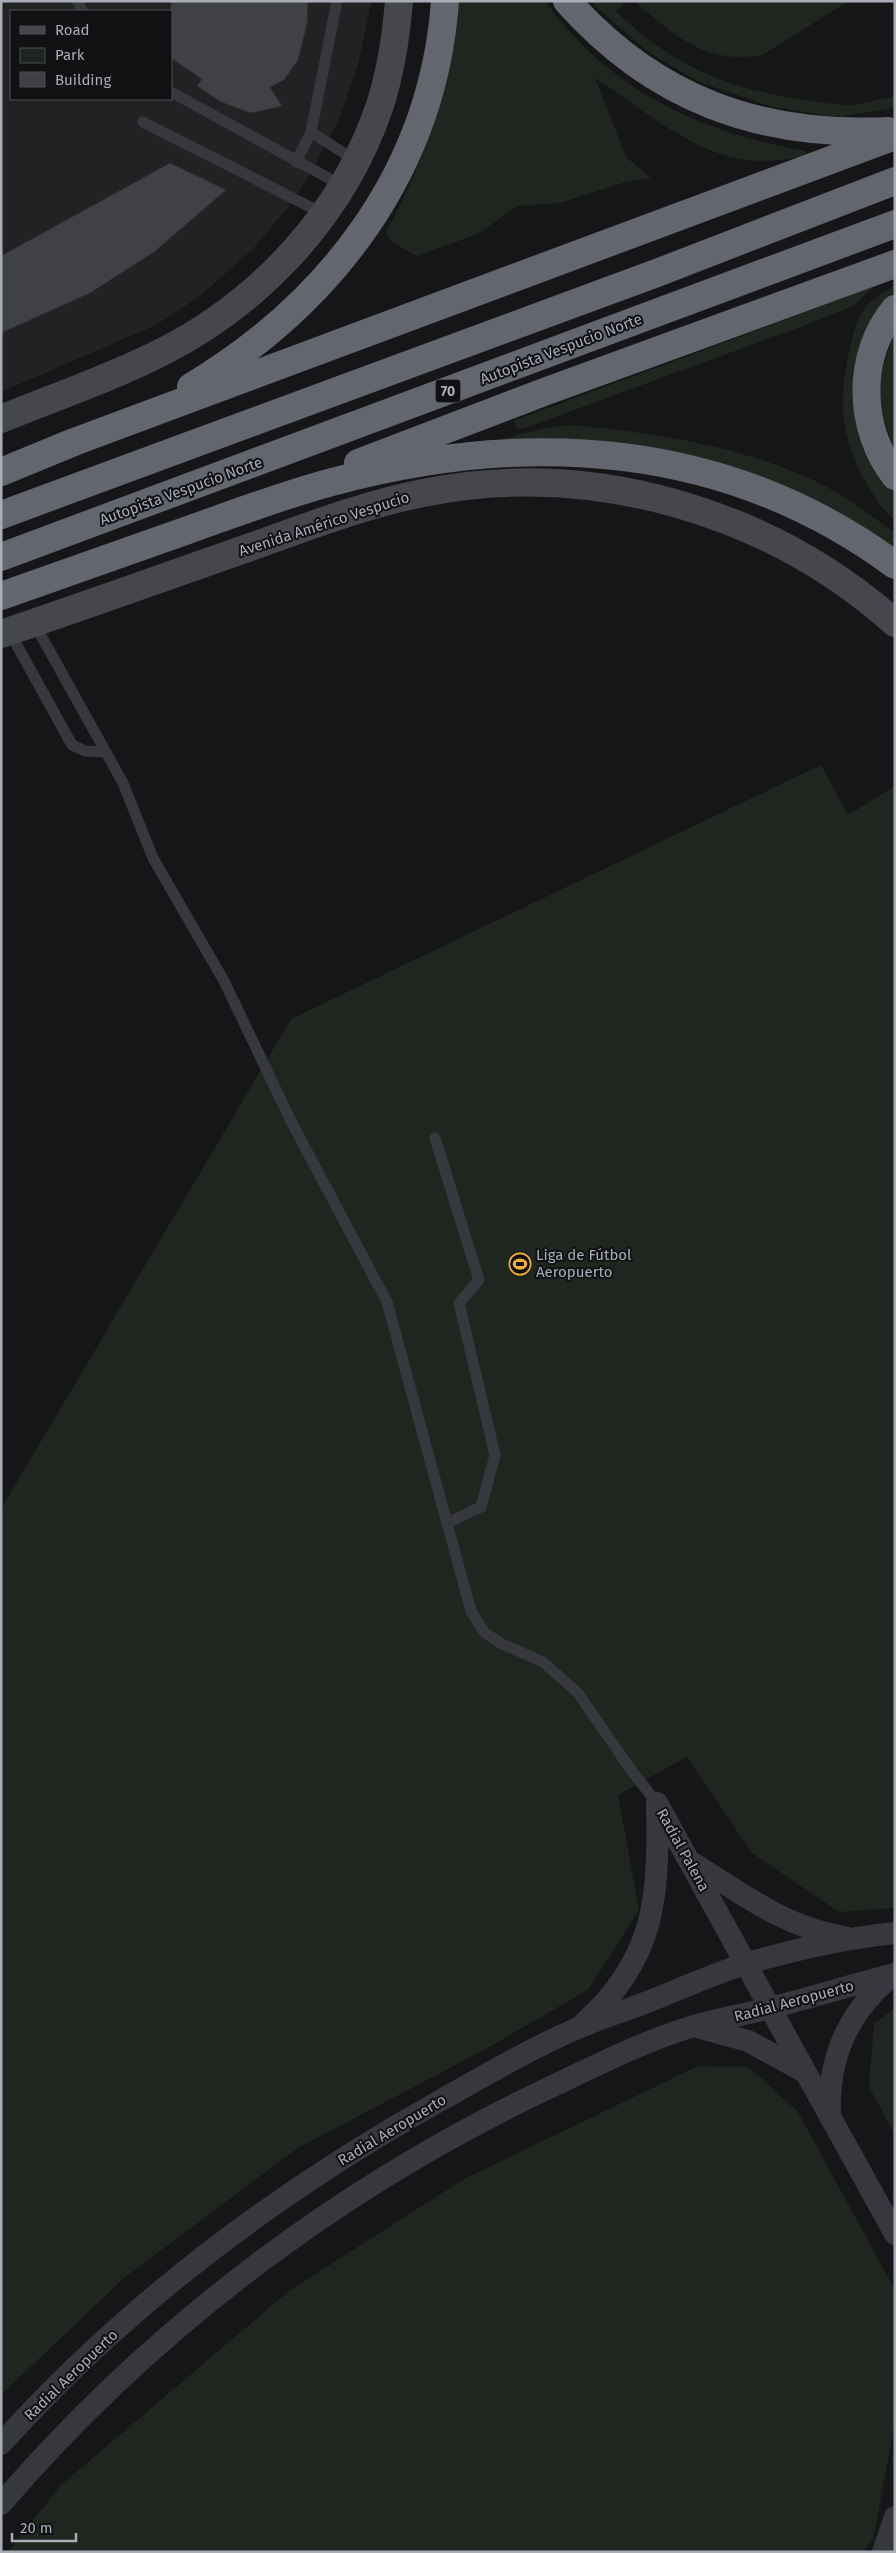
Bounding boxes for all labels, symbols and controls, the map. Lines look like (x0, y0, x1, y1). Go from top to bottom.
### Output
legend (10, 10, 172, 100)
text: Road (55, 21, 90, 39)
text: Park (55, 46, 85, 64)
text: Building (55, 71, 111, 89)
street label: Autopista Vespucio Norte (478, 310, 644, 388)
road number: 70 (436, 380, 460, 402)
street label: Autopista Vespucio Norte (97, 453, 265, 529)
street label: Avenida Américo Vespucio (236, 488, 412, 560)
place label: Liga de Fútbol Aeropuerto (536, 1246, 632, 1281)
sports icon: Liga de Fútbol Aeropuerto (508, 1252, 532, 1276)
street label: Radial Palena (653, 1805, 713, 1895)
street label: Radial Aeropuerto (732, 1976, 856, 2026)
street label: Radial Aeropuerto (335, 2091, 449, 2169)
street label: Radial Aeropuerto (20, 2326, 122, 2424)
scale bar (12, 2510, 76, 2542)
text: 20 m (20, 2519, 53, 2537)

